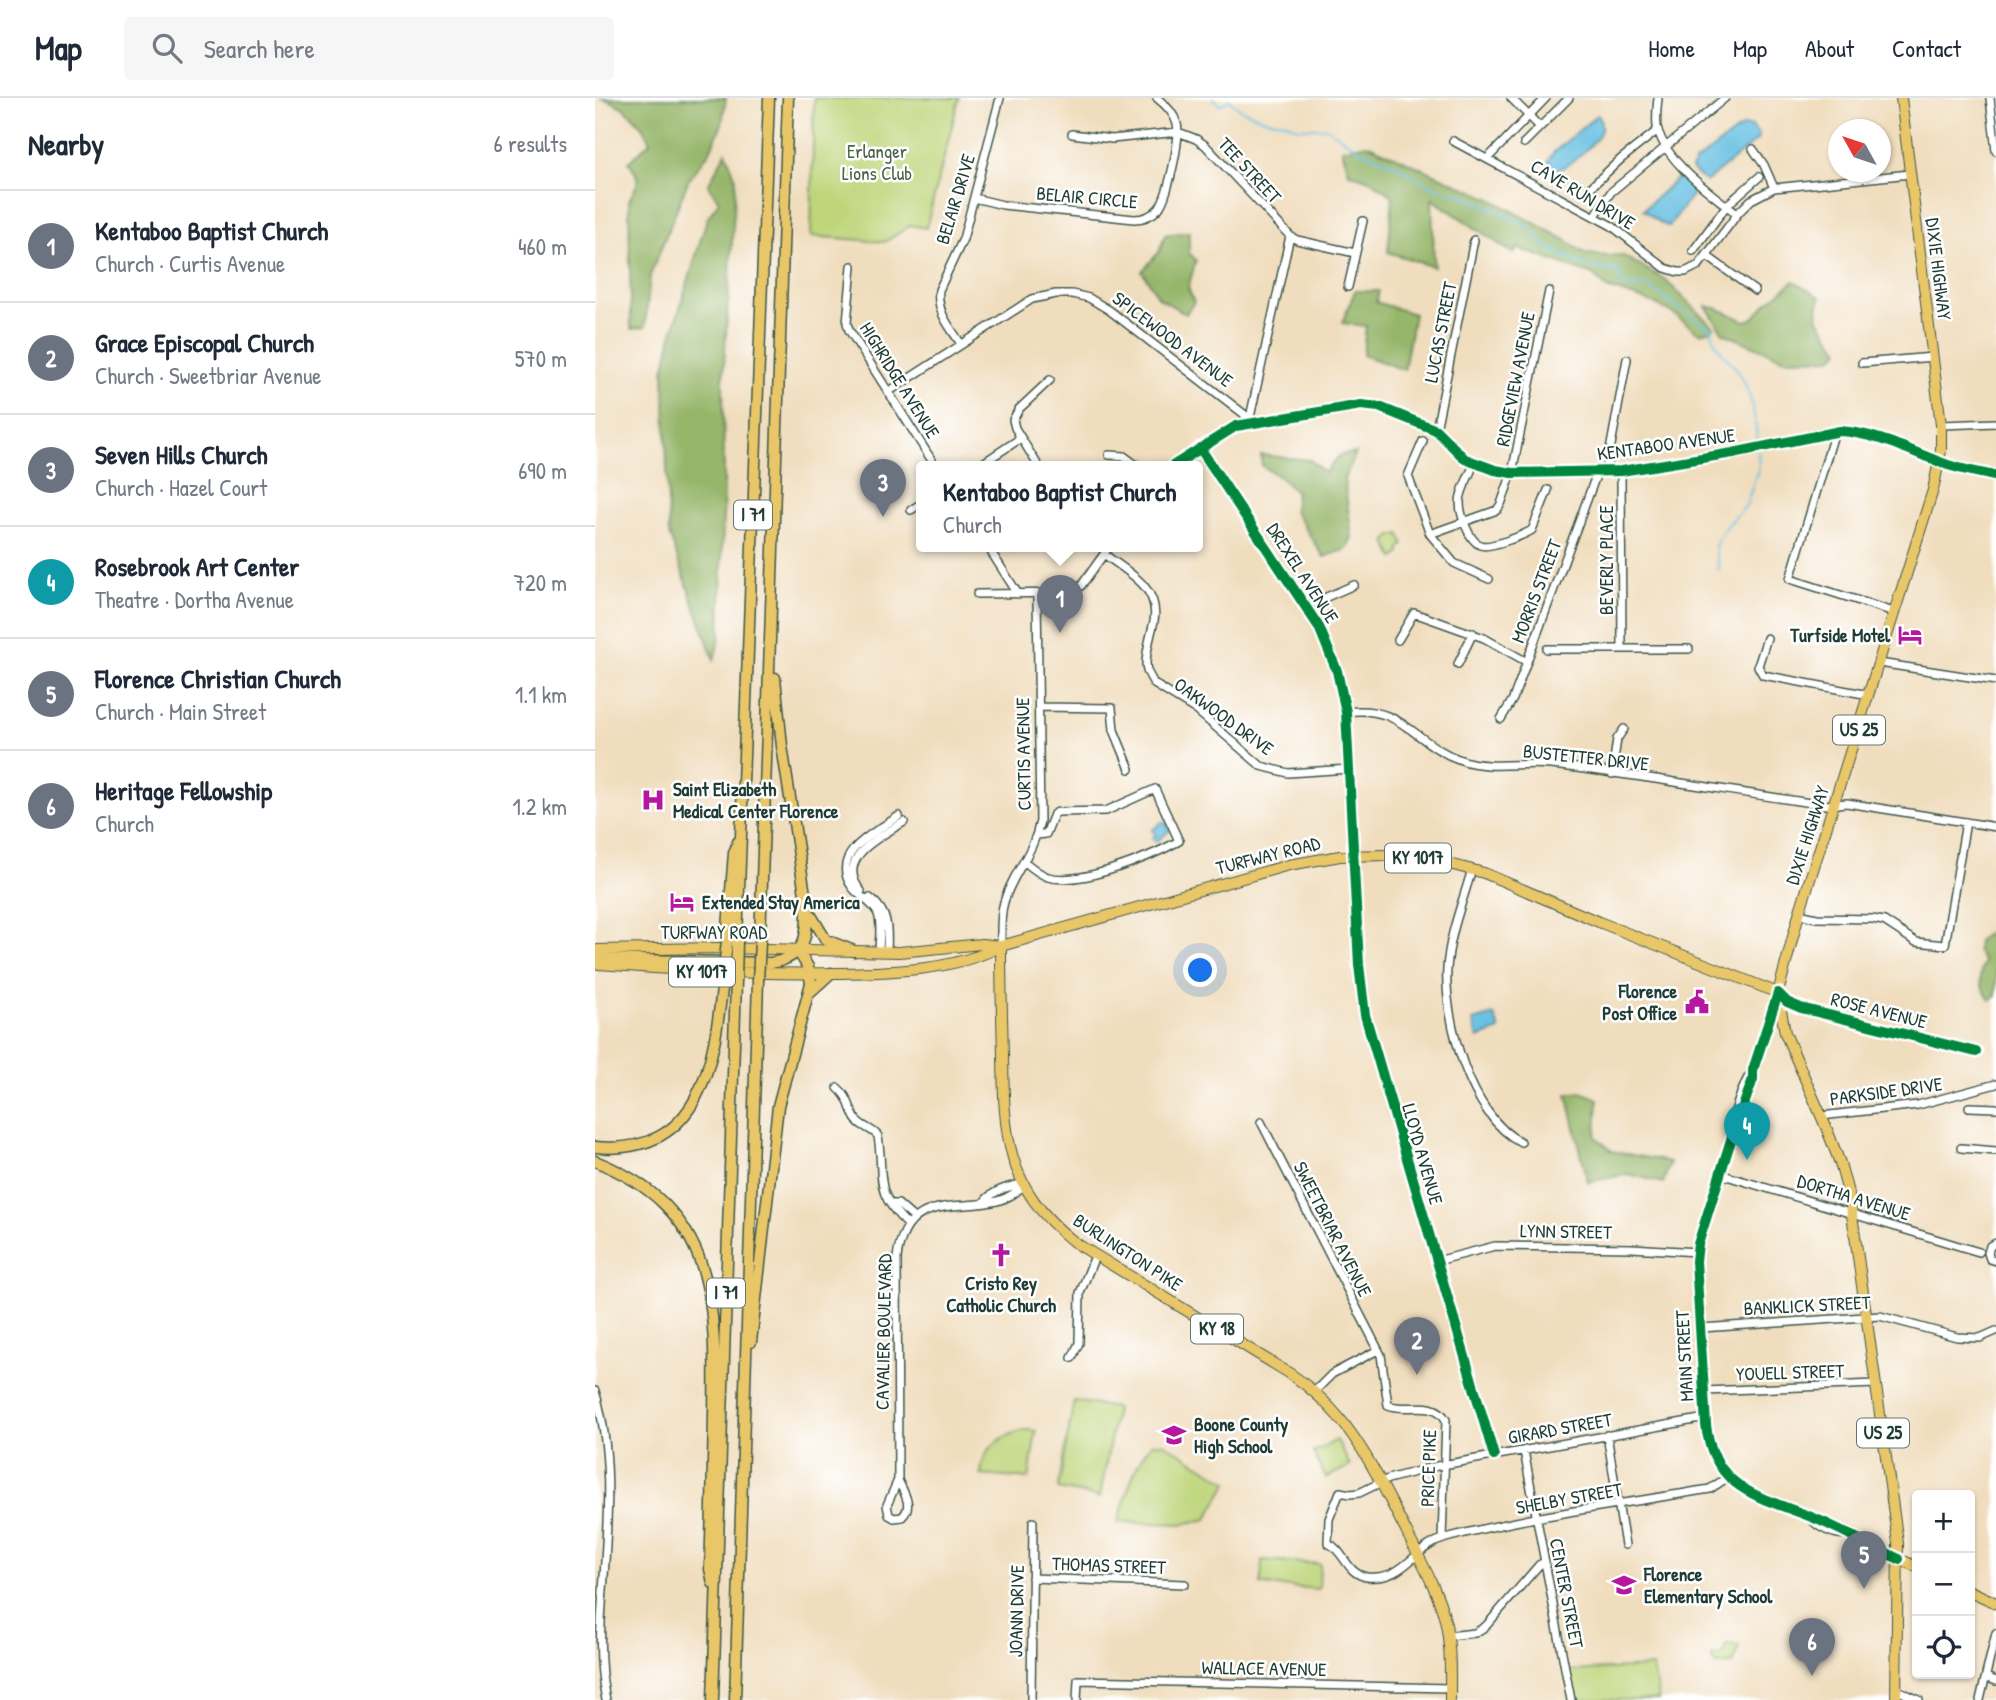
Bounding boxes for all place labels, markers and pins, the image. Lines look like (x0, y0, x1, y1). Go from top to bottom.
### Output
pin: 3 (860, 459, 906, 517)
pin: 1 (1037, 575, 1083, 633)
hotel icon: Turfside Motel (1896, 621, 1924, 649)
place label: Turfside Motel (1789, 622, 1891, 648)
place label: Saint Elizabeth Medical Center Florence (673, 776, 839, 824)
hospital icon: Saint Elizabeth Medical Center Florence (639, 786, 667, 814)
hotel icon: Extended Stay America (668, 888, 696, 916)
place label: Extended Stay America (702, 889, 860, 916)
place label: Florence Post Office (1602, 978, 1677, 1026)
public building icon: Florence Post Office (1683, 988, 1711, 1016)
pin: 4 (1724, 1102, 1770, 1160)
church icon: Cristo Rey Catholic Church (987, 1241, 1015, 1269)
place label: Cristo Rey Catholic Church (946, 1270, 1056, 1318)
pin: 2 (1394, 1317, 1440, 1375)
place label: Boone County High School (1194, 1411, 1288, 1460)
school or university icon: Boone County High School (1160, 1421, 1188, 1449)
pin: 5 (1841, 1531, 1887, 1589)
place label: Florence Elementary School (1643, 1561, 1773, 1610)
school or university icon: Florence Elementary School (1610, 1571, 1638, 1599)
pin: 6 (1789, 1618, 1835, 1676)

